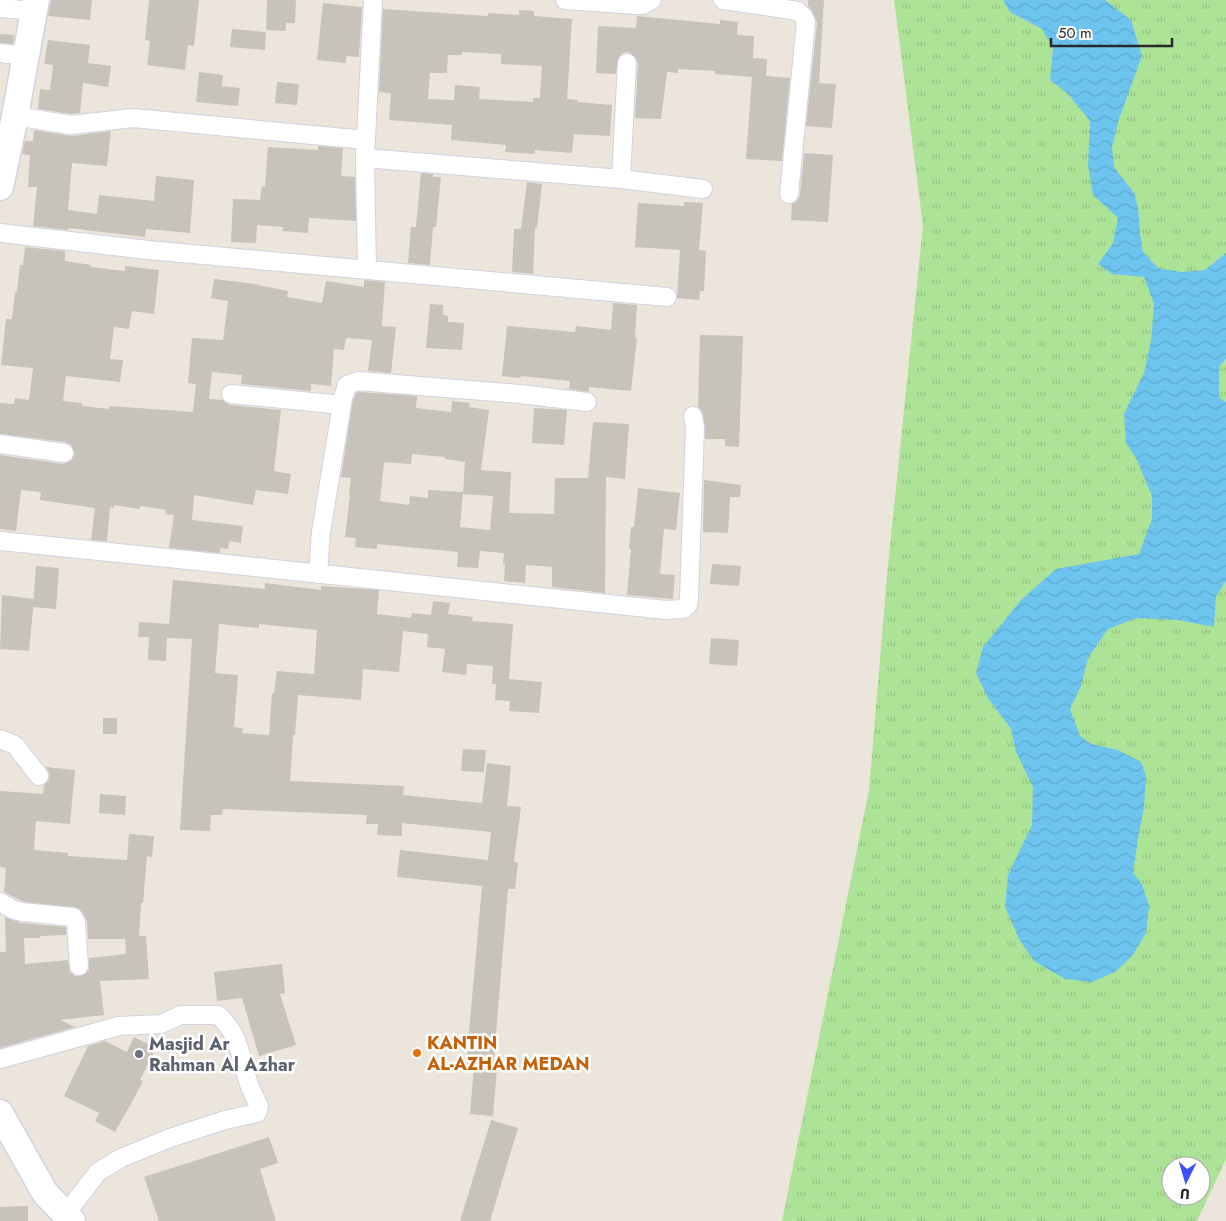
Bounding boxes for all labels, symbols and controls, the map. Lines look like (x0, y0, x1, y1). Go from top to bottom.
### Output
scale bar (1051, 15, 1172, 47)
text: 50 m (1058, 22, 1092, 44)
place label: KANTIN AL-AZHAR MEDAN (426, 1030, 590, 1077)
place label: Masjid Ar Rahman Al Azhar (149, 1031, 296, 1078)
marker: KANTIN AL-AZHAR MEDAN (411, 1047, 423, 1059)
marker: Masjid Ar Rahman Al Azhar (133, 1048, 145, 1060)
north arrow (1161, 1156, 1211, 1206)
text: U (1179, 1184, 1191, 1204)

